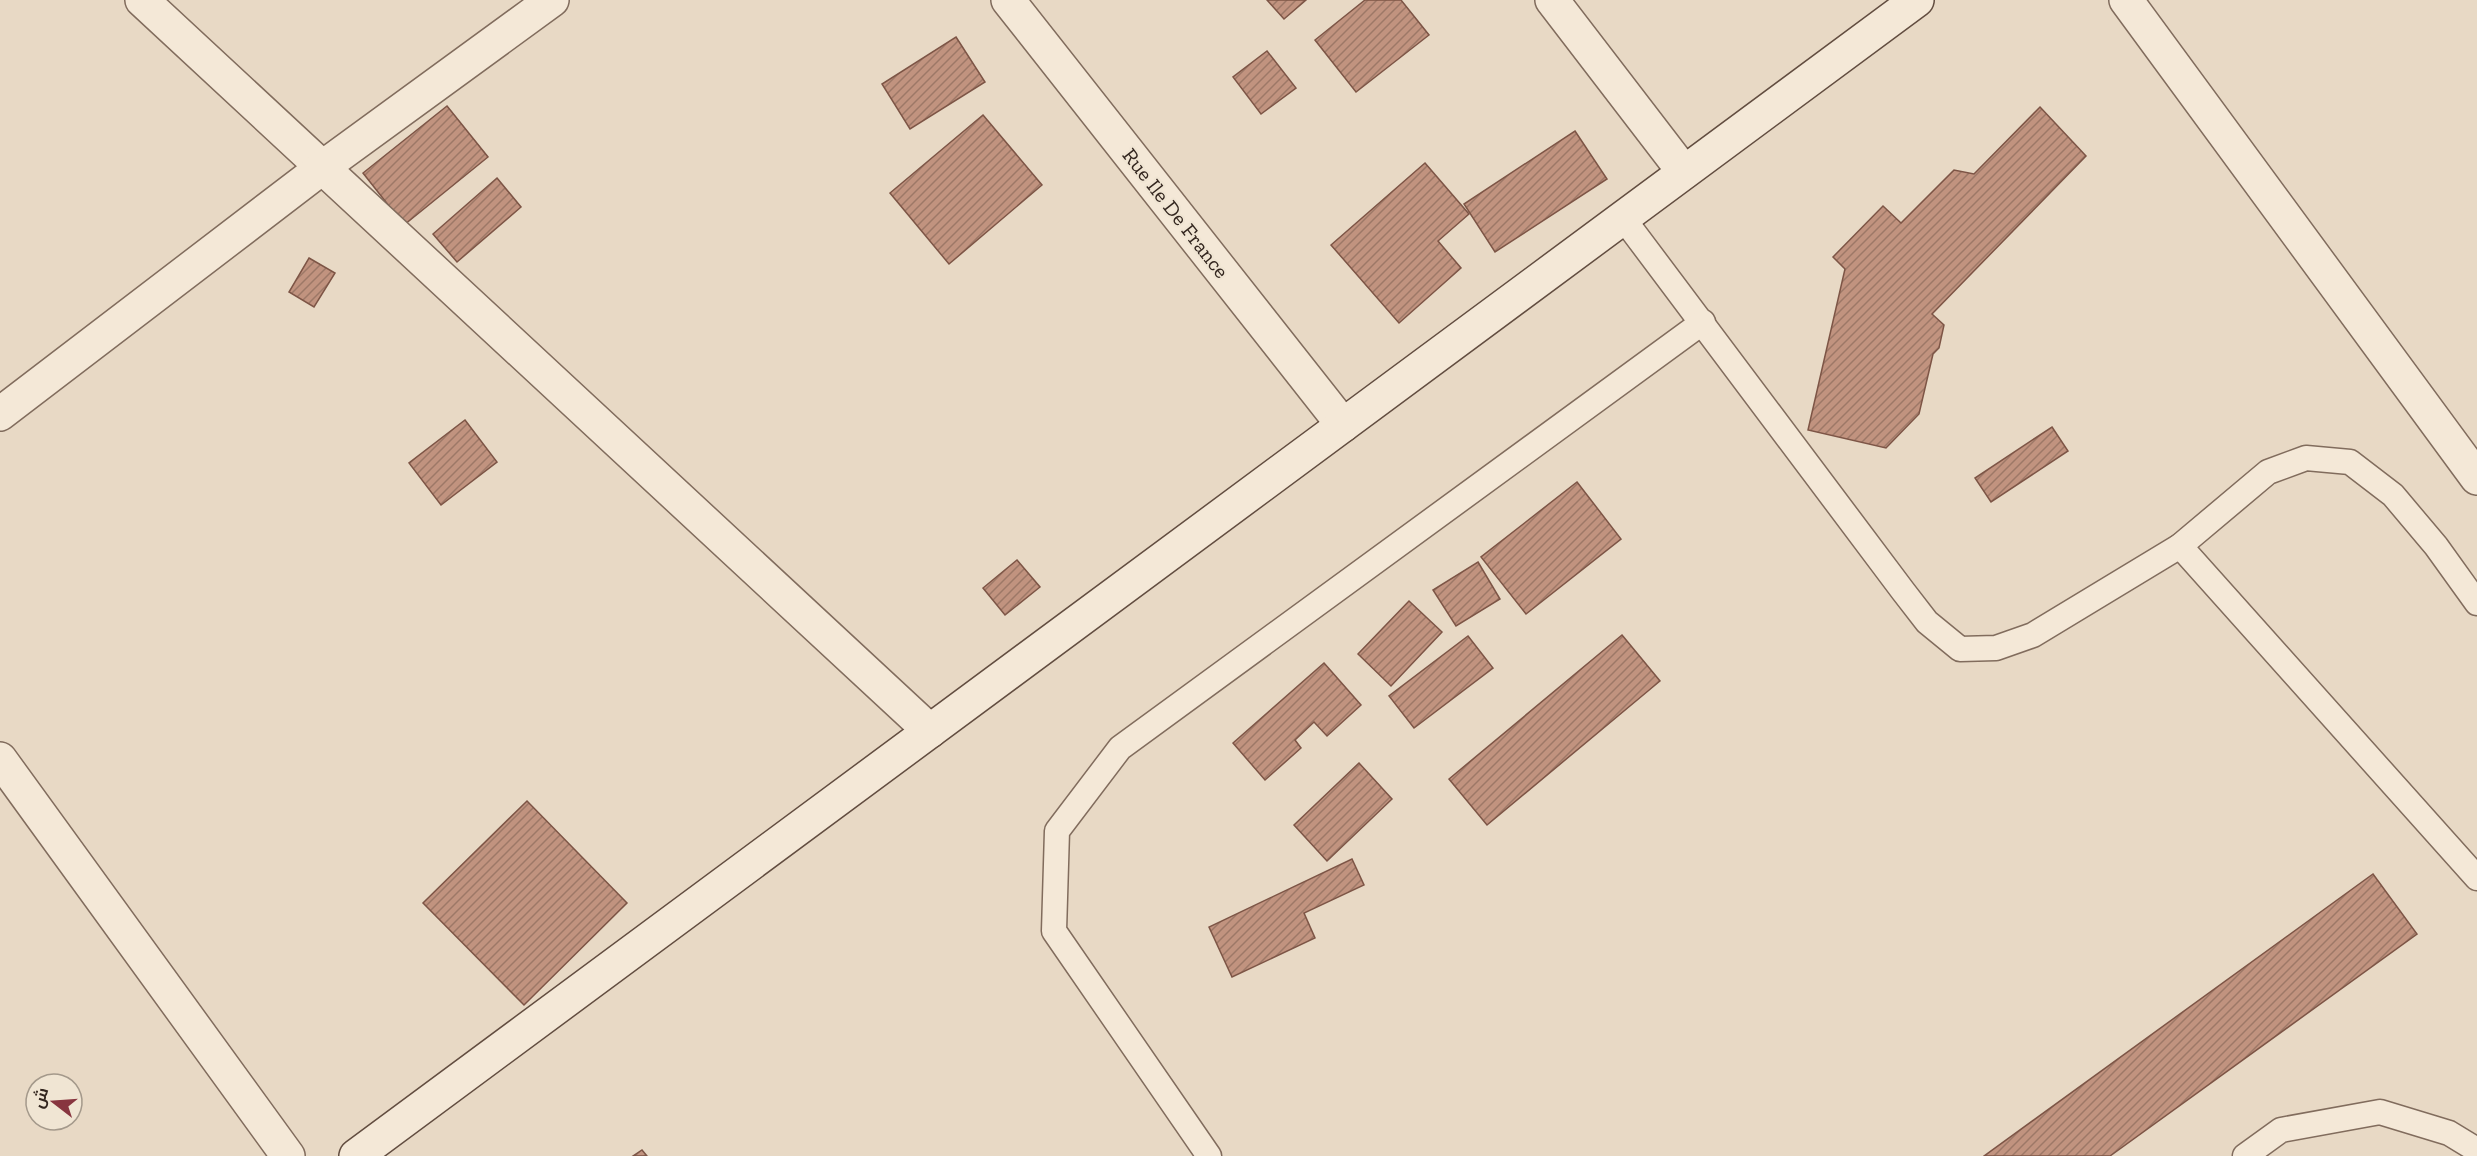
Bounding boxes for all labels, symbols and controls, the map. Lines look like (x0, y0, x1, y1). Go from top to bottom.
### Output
street label: Rue Ile De France (1117, 143, 1235, 283)
north arrow (24, 1072, 84, 1132)
text: ش (28, 1085, 52, 1110)

